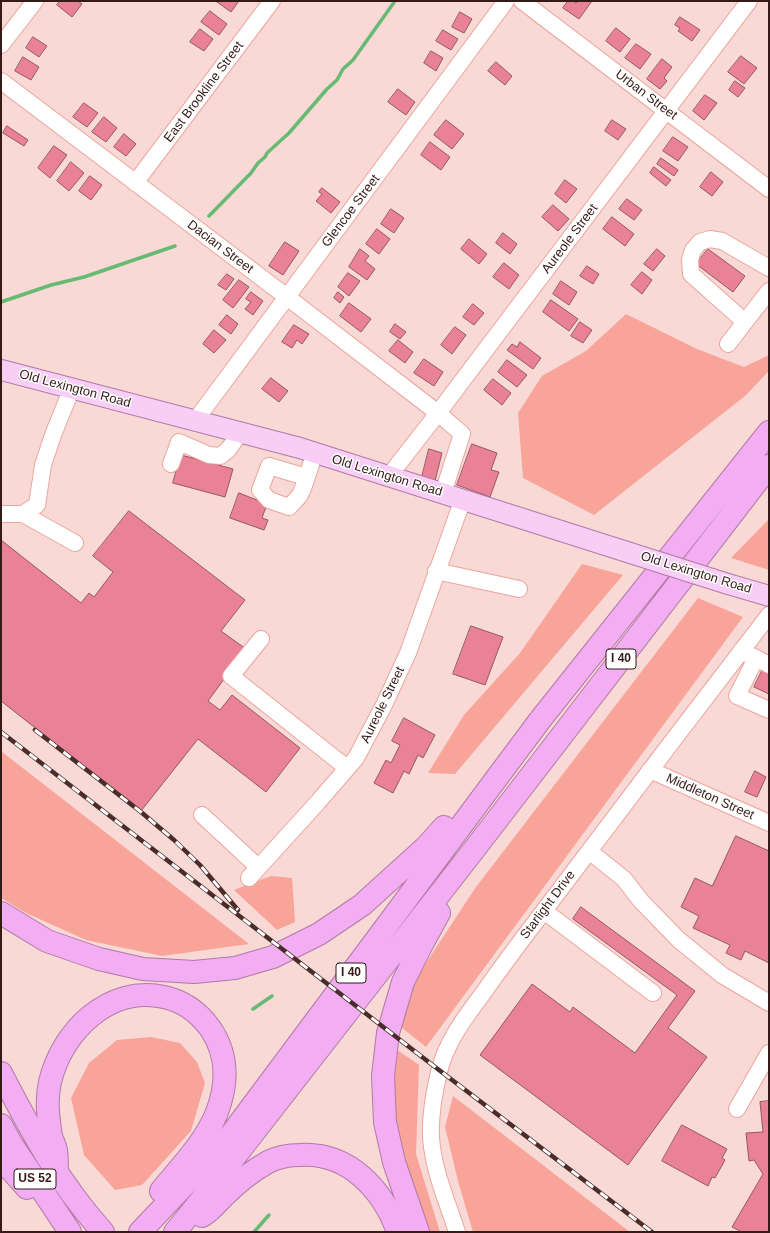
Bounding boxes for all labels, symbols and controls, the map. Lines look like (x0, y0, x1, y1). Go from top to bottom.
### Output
street label: East Brookline Street (161, 39, 247, 145)
street label: Urban Street (612, 67, 680, 123)
street label: Glencoe Street (319, 172, 383, 250)
street label: Aureole Street (539, 201, 601, 277)
street label: Dacian Street (184, 217, 256, 277)
street label: Old Lexington Road (17, 367, 133, 411)
street label: Old Lexington Road (330, 452, 444, 500)
street label: Old Lexington Road (639, 549, 753, 597)
road number: I 40 (606, 649, 636, 669)
street label: Aureole Street (358, 664, 408, 746)
street label: Middleton Street (664, 771, 756, 823)
street label: Starlight Drive (517, 868, 579, 942)
road number: I 40 (336, 963, 366, 983)
road number: US 52 (14, 1169, 56, 1189)

